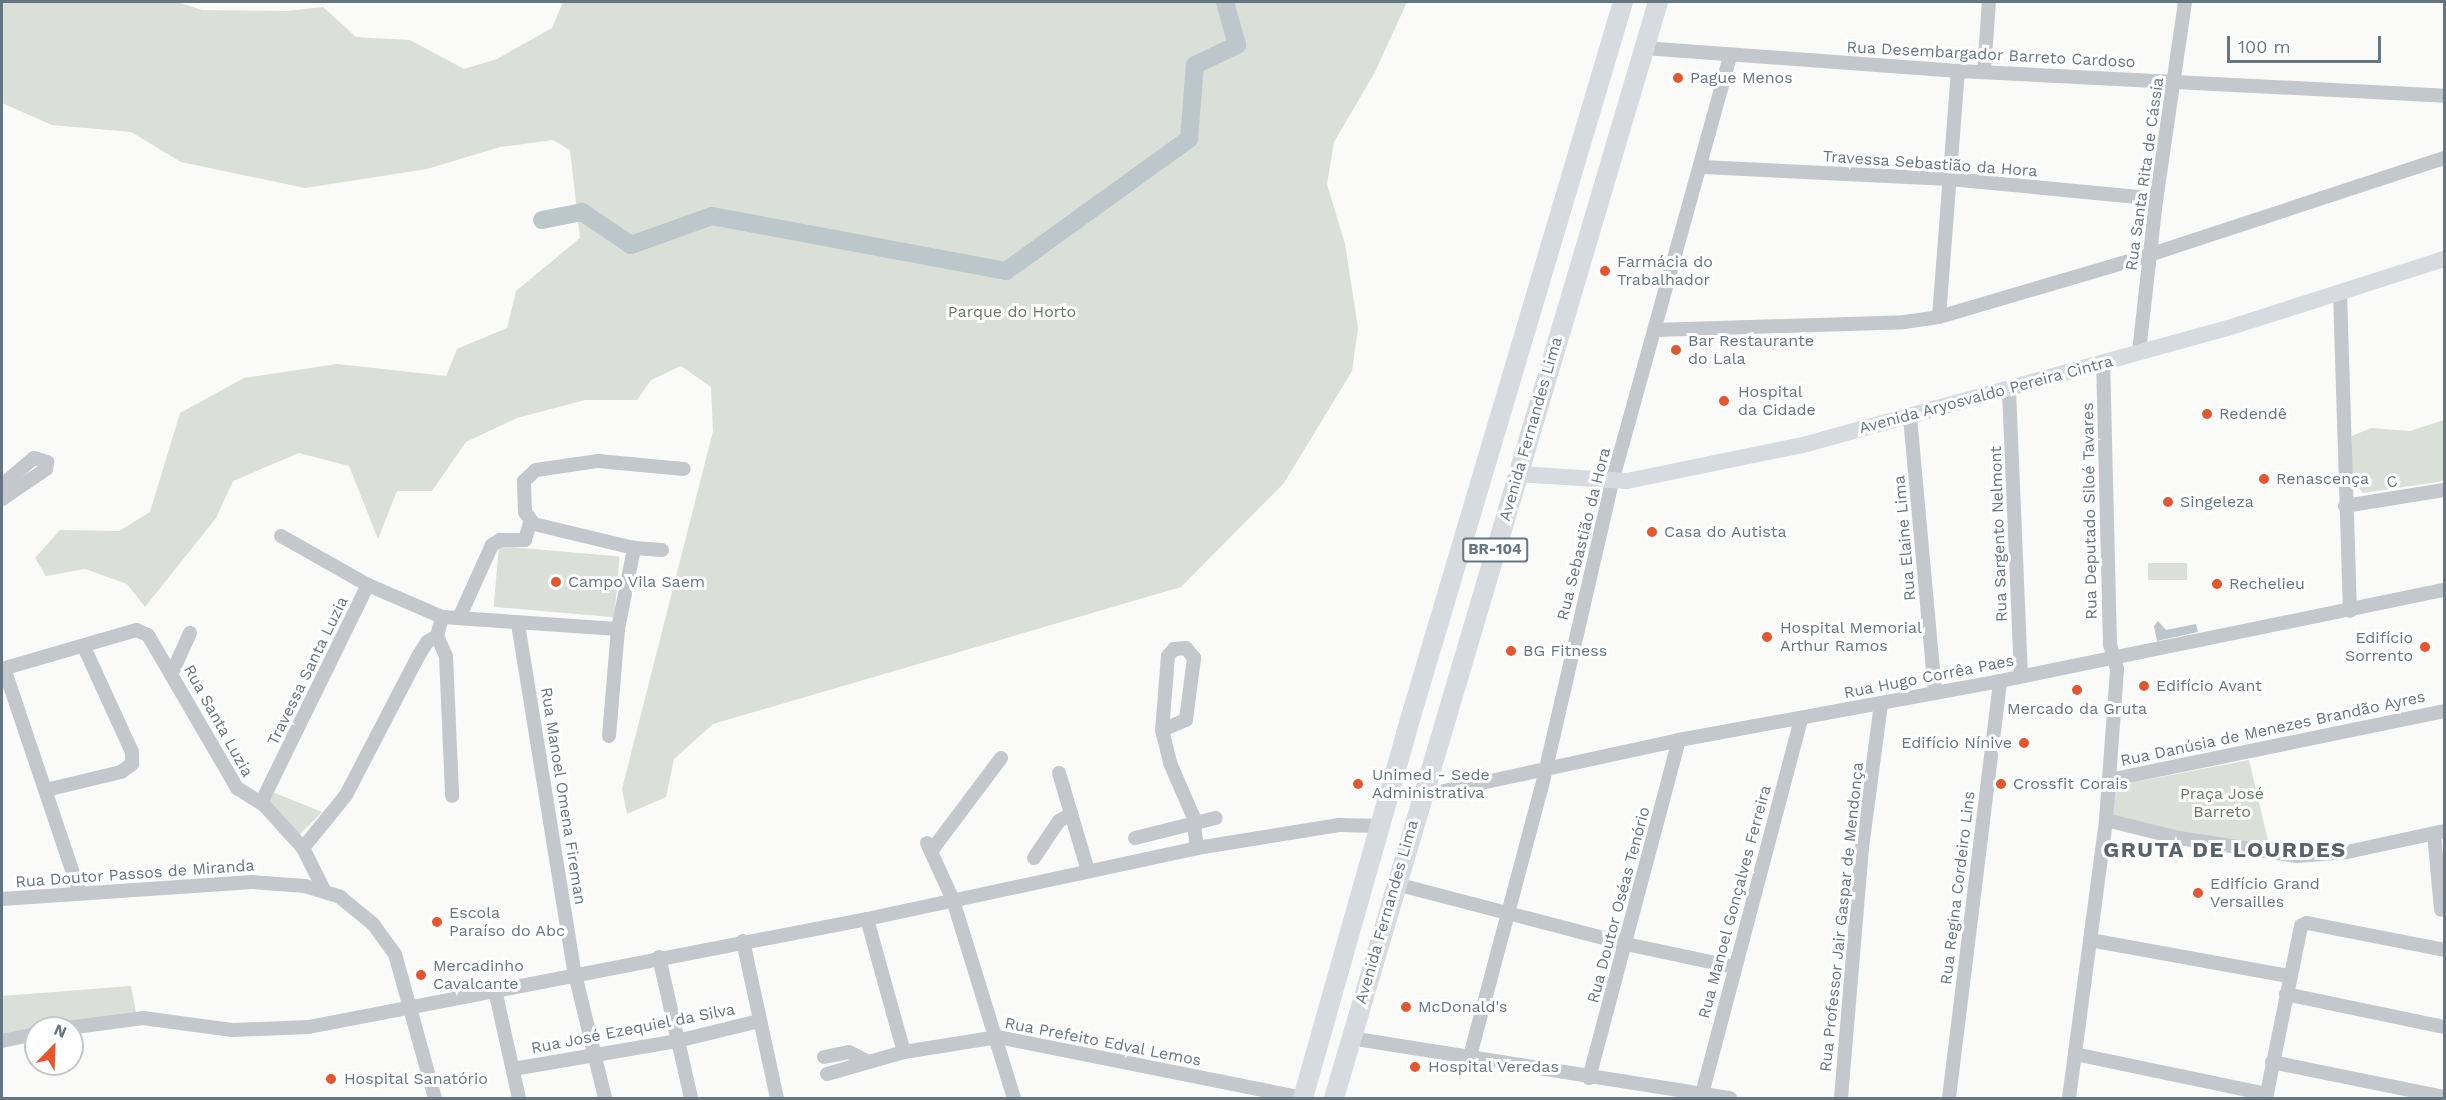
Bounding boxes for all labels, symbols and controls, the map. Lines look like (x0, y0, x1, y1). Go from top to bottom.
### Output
scale bar (2230, 24, 2384, 62)
text: 100 m (2238, 36, 2291, 57)
street label: Rua Desembargador Barreto Cardoso (1846, 38, 2136, 72)
place label: Pague Menos (1690, 68, 1793, 88)
marker: Pague Menos (1671, 71, 1685, 85)
street label: Rua Santa Rita de Cássia (2122, 76, 2168, 272)
street label: Travessa Sebastião da Hora (1822, 147, 2038, 181)
place label: Farmácia do Trabalhador (1617, 252, 1713, 290)
marker: Farmácia do Trabalhador (1598, 264, 1612, 278)
park label: Parque do Horto (948, 302, 1076, 322)
place label: Bar Restaurante do Lala (1688, 331, 1814, 369)
street label: Avenida Fernandes Lima (1495, 335, 1567, 523)
marker: Bar Restaurante do Lala (1669, 343, 1683, 357)
street label: Avenida Aryosvaldo Pereira Cintra (1856, 352, 2116, 438)
place label: Hospital da Cidade (1738, 382, 1816, 420)
marker: Hospital da Cidade (1715, 392, 1733, 410)
street label: Rua Deputado Siloé Tavares (2078, 402, 2102, 620)
place label: Redendê (2219, 404, 2287, 424)
marker: Redendê (2200, 407, 2214, 421)
street label: Rua Sebastião da Hora (1553, 445, 1615, 623)
street label: Rua Sargento Nelmont (1986, 445, 2012, 623)
place label: Renascença (2276, 469, 2369, 489)
marker: Renascença (2257, 472, 2271, 486)
street label: C (2385, 472, 2399, 492)
street label: Rua Elaine Lima (1890, 474, 1920, 602)
place label: Singeleza (2180, 492, 2254, 512)
marker: Singeleza (2161, 495, 2175, 509)
place label: Casa do Autista (1664, 522, 1788, 542)
marker: Casa do Autista (1645, 525, 1659, 539)
road number: BR-104 (1462, 538, 1528, 562)
place label: Campo Vila Saem (568, 572, 706, 592)
place label: Rechelieu (2229, 574, 2305, 594)
marker: Campo Vila Saem (549, 575, 563, 589)
marker: Rechelieu (2210, 577, 2224, 591)
street label: Travessa Santa Luzia (263, 593, 353, 749)
place label: Hospital Memorial Arthur Ramos (1780, 618, 1922, 656)
marker: Hospital Memorial Arthur Ramos (1758, 628, 1776, 646)
place label: Edifício Sorrento (2345, 628, 2413, 666)
marker: Edifício Sorrento (2418, 640, 2432, 654)
place label: BG Fitness (1523, 641, 1607, 661)
marker: BG Fitness (1504, 644, 1518, 658)
street label: Rua Hugo Corrêa Paes (1842, 651, 2016, 703)
street label: Rua Santa Luzia (179, 661, 257, 781)
place label: Edifício Avant (2156, 676, 2263, 696)
marker: Edifício Avant (2137, 679, 2151, 693)
marker: Mercado da Gruta (2070, 683, 2084, 697)
street label: Rua Manoel Omena Fireman (536, 685, 590, 907)
street label: Rua Danúsia de Menezes Brandão Ayres (2118, 687, 2428, 771)
place label: Mercado da Gruta (2007, 699, 2147, 719)
place label: Edifício Nínive (1901, 733, 2012, 753)
marker: Edifício Nínive (2017, 736, 2031, 750)
street label: Rua Professor Jair Gaspar de Mendonça (1816, 760, 1868, 1074)
place label: Unimed - Sede Administrativa (1372, 765, 1490, 803)
place label: Crossfit Corais (2013, 774, 2128, 794)
marker: Unimed - Sede Administrativa (1349, 775, 1367, 793)
marker: Crossfit Corais (1994, 777, 2008, 791)
street label: Rua Manoel Gonçalves Ferreira (1694, 783, 1776, 1021)
park label: Praça José Barreto (2180, 784, 2264, 822)
street label: Rua Regina Cordeiro Lins (1937, 790, 1979, 986)
street label: Rua Doutor Oséas Tenório (1583, 804, 1655, 1006)
street label: Avenida Fernandes Lima (1351, 818, 1423, 1006)
district label: GRUTA DE LOURDES (2103, 837, 2347, 863)
street label: Rua Doutor Passos de Miranda (14, 856, 256, 892)
place label: Edifício Grand Versailles (2210, 874, 2320, 912)
marker: Edifício Grand Versailles (2191, 886, 2205, 900)
place label: Escola Paraíso do Abc (449, 903, 566, 941)
marker: Escola Paraíso do Abc (430, 915, 444, 929)
place label: Mercadinho Cavalcante (433, 956, 524, 994)
marker: Mercadinho Cavalcante (414, 968, 428, 982)
place label: McDonald's (1418, 997, 1507, 1017)
street label: Rua José Ezequiel da Silva (529, 1000, 737, 1058)
marker: McDonald's (1399, 1000, 1413, 1014)
street label: Rua Prefeito Edval Lemos (1003, 1013, 1203, 1071)
north arrow (24, 1016, 84, 1076)
text: N (51, 1020, 70, 1042)
place label: Hospital Veredas (1428, 1057, 1560, 1077)
marker: Hospital Veredas (1406, 1058, 1424, 1076)
place label: Hospital Sanatório (344, 1069, 489, 1089)
marker: Hospital Sanatório (322, 1070, 340, 1088)

